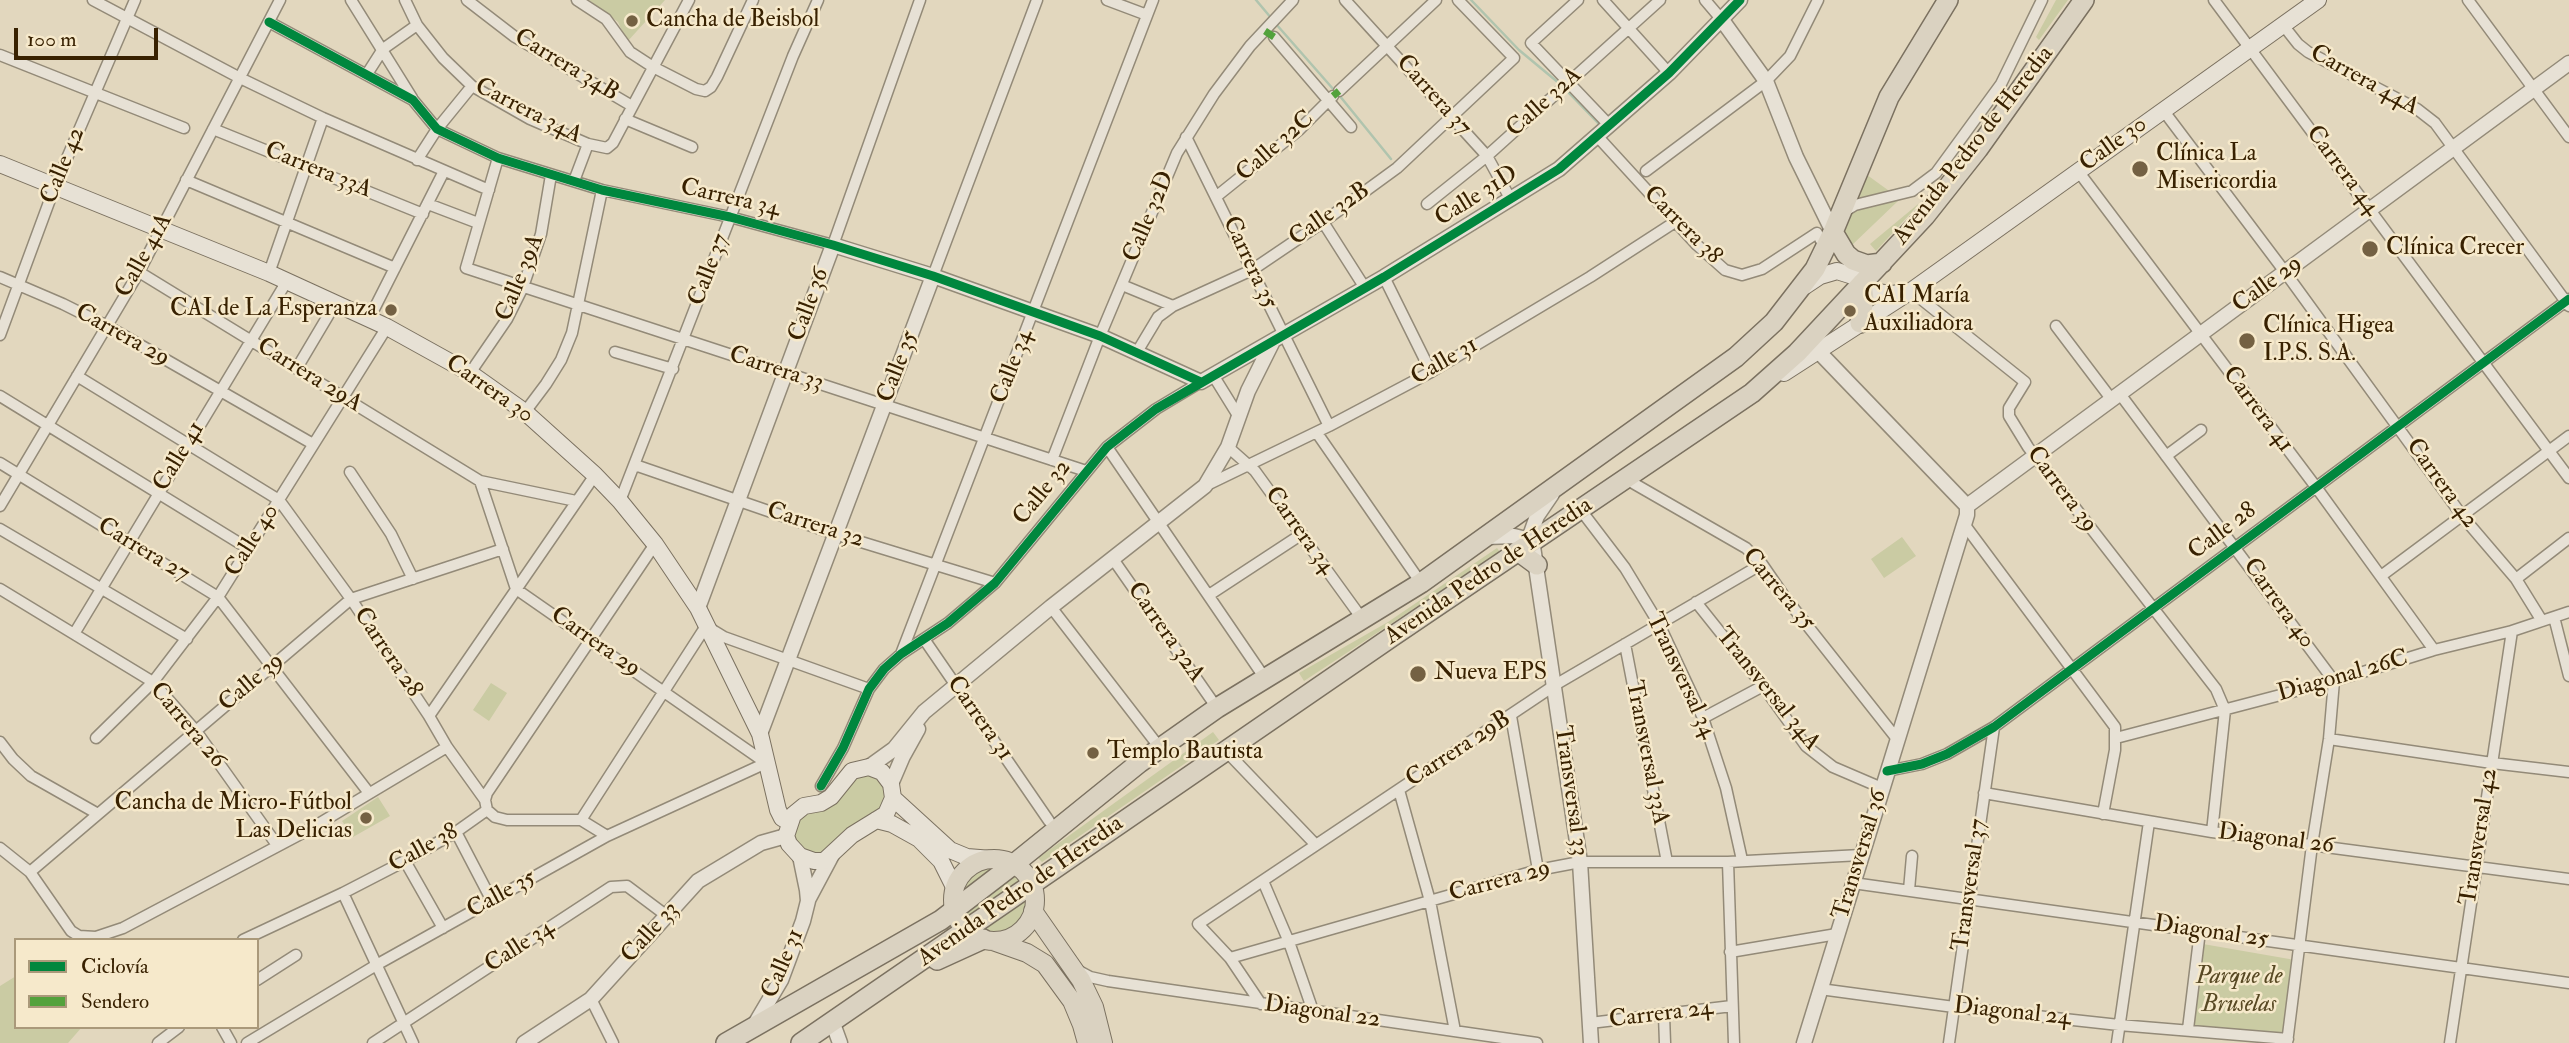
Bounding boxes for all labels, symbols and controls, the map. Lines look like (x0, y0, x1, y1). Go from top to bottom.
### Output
place label: Cancha de Beisbol (646, 7, 819, 35)
marker: Cancha de Beisbol (624, 13, 640, 29)
scale bar (18, 14, 161, 58)
street label: Carrera 34B (509, 24, 623, 108)
text: 100 m (27, 26, 77, 53)
street label: Carrera 44A (2304, 39, 2424, 123)
street label: Avenida Pedro de Heredia (1887, 41, 2061, 251)
street label: Carrera 37 (1389, 49, 1477, 143)
street label: Calle 32A (1501, 62, 1589, 144)
street label: Carrera 34A (470, 73, 586, 151)
street label: Calle 32C (1231, 105, 1321, 189)
street label: Calle 30 (2075, 111, 2153, 179)
street label: Carrera 44 (2299, 120, 2385, 222)
street label: Calle 42 (36, 124, 92, 208)
street label: Carrera 33A (260, 137, 376, 205)
place label: Clínica La Misericordia (2156, 141, 2277, 197)
marker: Clínica La Misericordia (2130, 159, 2150, 179)
street label: Calle 31D (1430, 160, 1524, 234)
street label: Calle 32D (1118, 167, 1182, 267)
street label: Carrera 34 (677, 174, 783, 224)
street label: Calle 32B (1284, 177, 1376, 253)
street label: Carrera 38 (1637, 181, 1727, 271)
street label: Calle 41A (110, 209, 180, 303)
street label: Carrera 35 (1215, 212, 1283, 314)
street label: Calle 39A (491, 230, 551, 326)
street label: Calle 37 (683, 230, 737, 310)
place label: Clínica Crecer (2386, 235, 2524, 263)
marker: Clínica Crecer (2360, 239, 2380, 259)
street label: Calle 29 (2228, 250, 2308, 320)
street label: Calle 36 (783, 264, 837, 346)
place label: CAI María Auxiliadora (1864, 283, 1973, 339)
place label: CAI de La Esperanza (170, 296, 377, 324)
street label: Carrera 29 (70, 298, 174, 374)
marker: CAI de La Esperanza (383, 302, 399, 318)
marker: CAI María Auxiliadora (1842, 303, 1858, 319)
place label: Clínica Higea I.P.S. S.A. (2263, 313, 2394, 369)
street label: Calle 34 (986, 326, 1040, 408)
street label: Calle 35 (872, 327, 926, 407)
street label: Calle 31 (1406, 331, 1484, 393)
marker: Clínica Higea I.P.S. S.A. (2237, 331, 2257, 351)
street label: Carrera 29A (251, 332, 367, 420)
street label: Carrera 33 (725, 341, 827, 399)
street label: Carrera 30 (440, 349, 538, 431)
street label: Carrera 41 (2215, 361, 2299, 459)
street label: Calle 41 (148, 417, 212, 497)
street label: Carrera 42 (2399, 433, 2483, 535)
street label: Carrera 39 (2019, 441, 2103, 539)
street label: Calle 32 (1008, 454, 1078, 532)
street label: Carrera 34 (1258, 482, 1340, 580)
street label: Avenida Pedro de Heredia (1380, 492, 1598, 652)
street label: Carrera 32 (763, 497, 867, 555)
street label: Calle 28 (2183, 497, 2263, 567)
street label: Calle 40 (220, 500, 286, 582)
street label: Carrera 27 (92, 512, 194, 590)
street label: Carrera 35 (1735, 543, 1821, 637)
street label: Carrera 40 (2236, 553, 2320, 655)
street label: Carrera 32A (1120, 577, 1210, 689)
street label: Carrera 28 (346, 602, 428, 704)
street label: Carrera 29 (544, 602, 646, 684)
street label: Transversal 34 (1638, 609, 1722, 743)
street label: Transversal 34A (1708, 623, 1826, 757)
street label: Diagonal 26C (2274, 645, 2412, 709)
street label: Calle 39 (214, 647, 290, 719)
place label: Nueva EPS (1434, 660, 1547, 688)
marker: Nueva EPS (1408, 664, 1428, 684)
street label: Carrera 31 (939, 671, 1019, 767)
street label: Carrera 26 (143, 677, 231, 775)
street label: Transversal 33A (1618, 678, 1674, 828)
street label: Carrera 29B (1401, 705, 1517, 795)
street label: Transversal 33 (1547, 724, 1593, 858)
place label: Templo Bautista (1107, 739, 1263, 767)
marker: Templo Bautista (1085, 745, 1101, 761)
street label: Transversal 42 (2455, 767, 2505, 907)
street label: Transversal 36 (1828, 787, 1894, 923)
place label: Cancha de Micro-Fútbol Las Delicias (115, 790, 352, 846)
marker: Cancha de Micro-Fútbol Las Delicias (358, 810, 374, 826)
street label: Avenida Pedro de Heredia (913, 810, 1129, 974)
street label: Transversal 37 (1947, 817, 1995, 953)
street label: Calle 38 (384, 818, 464, 880)
street label: Diagonal 26 (2216, 819, 2336, 861)
street label: Carrera 29 (1446, 855, 1554, 909)
street label: Calle 35 (462, 864, 542, 926)
street label: Calle 33 (616, 896, 686, 970)
street label: Diagonal 25 (2152, 911, 2270, 955)
street label: Calle 34 (480, 914, 560, 980)
street label: Calle 31 (757, 925, 811, 1003)
legend (14, 938, 259, 1029)
text: Ciclovía (81, 953, 149, 980)
park label: Parque de Bruselas (2195, 964, 2283, 1020)
text: Sendero (81, 988, 149, 1015)
street label: Diagonal 22 (1262, 991, 1382, 1035)
street label: Diagonal 24 (1952, 993, 2072, 1033)
street label: Carrera 24 (1608, 994, 1714, 1036)

